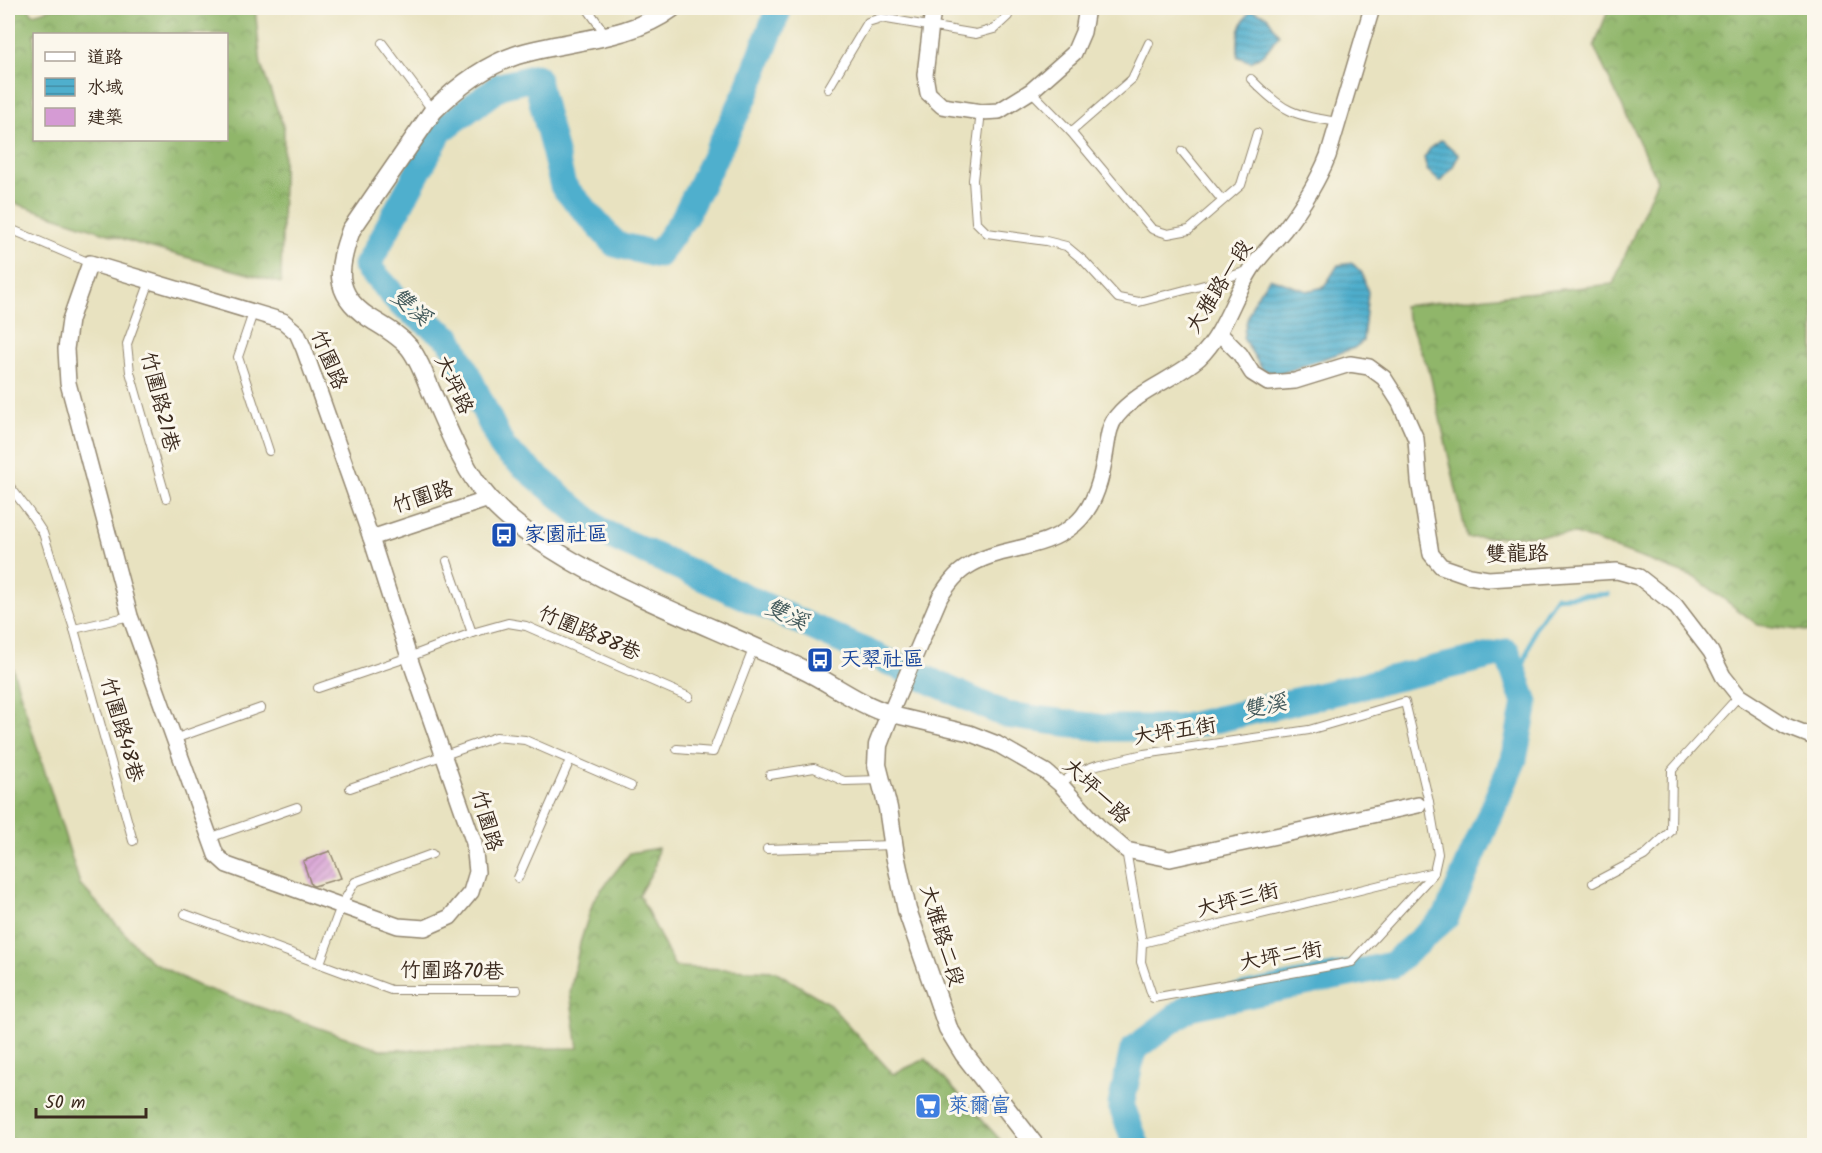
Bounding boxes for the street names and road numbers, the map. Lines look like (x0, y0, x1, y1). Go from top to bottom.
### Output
street label: 大雅路一段 (1178, 234, 1262, 340)
street label: 竹園路 (301, 325, 355, 395)
street label: 竹圍路21巷 (131, 348, 187, 456)
street label: 大坪路 (425, 349, 481, 421)
street label: 竹圍路 (388, 473, 458, 523)
street label: 雙龍路 (1485, 537, 1549, 573)
street label: 竹圍路88巷 (532, 597, 646, 671)
street label: 竹圍路48巷 (90, 673, 152, 787)
street label: 大坪五街 (1131, 709, 1219, 755)
street label: 大坪一路 (1054, 751, 1138, 833)
street label: 竹園路 (461, 786, 511, 856)
street label: 大坪三街 (1193, 875, 1283, 927)
street label: 大雅路二段 (910, 881, 972, 991)
street label: 大坪二街 (1237, 933, 1325, 981)
street label: 竹圍路70巷 (400, 955, 504, 989)

